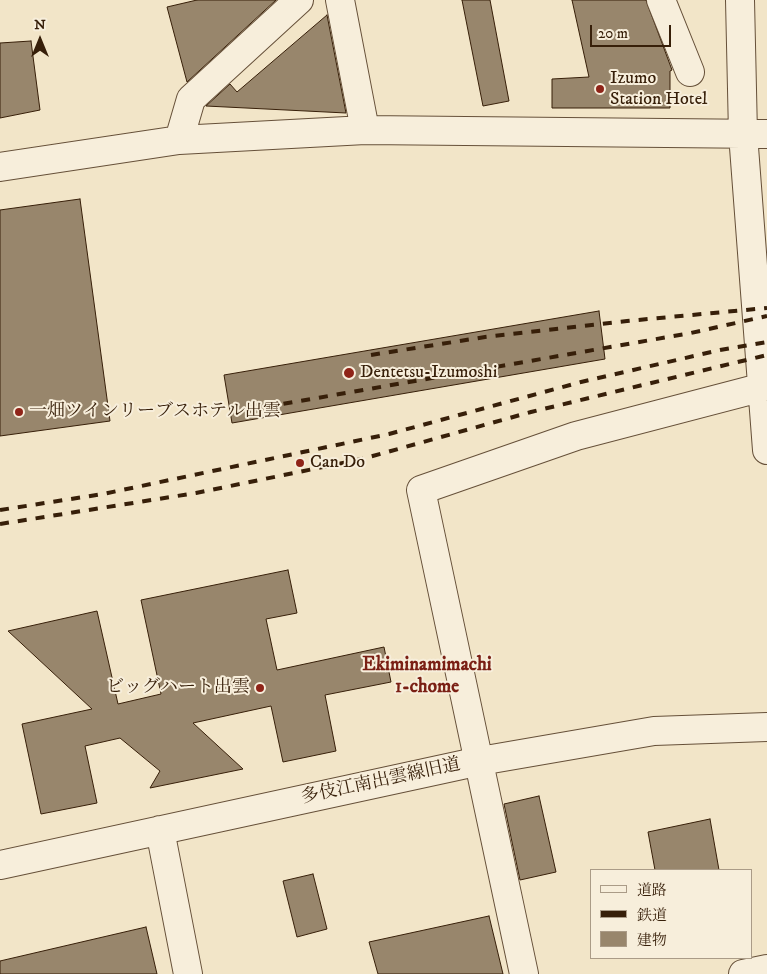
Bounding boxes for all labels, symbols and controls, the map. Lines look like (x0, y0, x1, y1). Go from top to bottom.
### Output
north arrow (15, 15, 65, 65)
scale bar (592, 15, 673, 47)
text: N (34, 16, 46, 34)
text: 20 m (598, 24, 628, 43)
place label: Izumo Station Hotel (610, 68, 707, 110)
marker: Izumo Station Hotel (594, 83, 606, 95)
place label: Dentetsu-Izumoshi (360, 362, 497, 384)
marker: Dentetsu-Izumoshi (342, 366, 356, 380)
place label: 一畑ツインリーブスホテル出雲 (29, 401, 281, 423)
marker: 一畑ツインリーブスホテル出雲 (13, 406, 25, 418)
place label: Can Do (310, 452, 365, 474)
marker: Can Do (294, 457, 306, 469)
district label: Ekiminamimachi 1-chome (362, 655, 492, 699)
place label: ビッグハート出雲 (106, 677, 250, 699)
marker: ビッグハート出雲 (254, 682, 266, 694)
street label: 多伎江南出雲線旧道 (300, 755, 462, 809)
legend (590, 869, 752, 959)
text: 道路 (637, 881, 667, 900)
text: 鉄道 (637, 906, 667, 925)
text: 建物 (637, 931, 667, 950)

